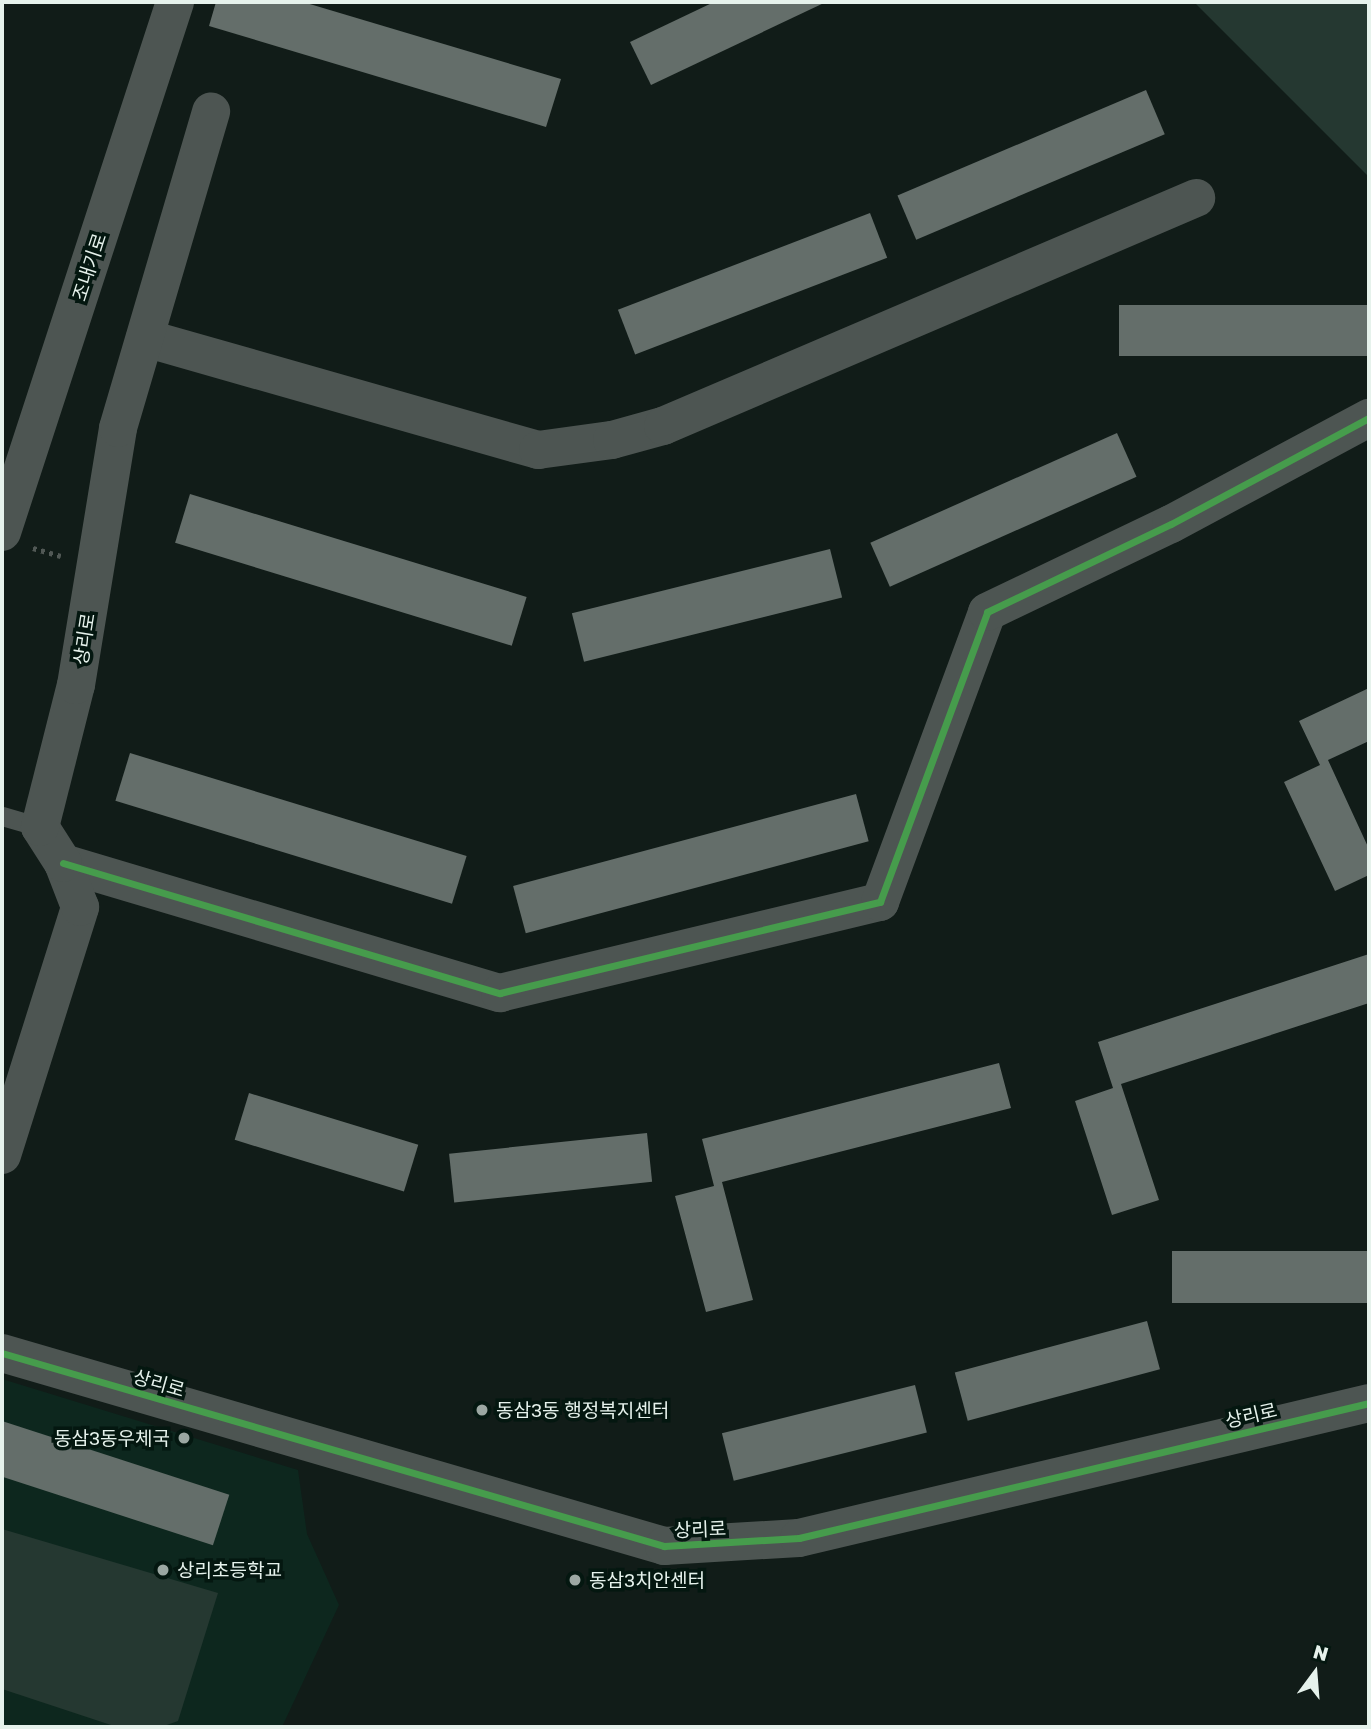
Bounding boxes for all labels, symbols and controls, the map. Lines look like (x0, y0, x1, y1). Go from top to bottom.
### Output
street label: 조내기로 (67, 230, 111, 304)
street label: 상리로 (69, 611, 99, 667)
street label: 상리로 (131, 1365, 187, 1401)
street label: 상리로 (1223, 1398, 1279, 1432)
place label: 동삼3동 행정복지센터 (496, 1399, 669, 1421)
marker: 동삼3동 행정복지센터 (474, 1402, 490, 1418)
place label: 동삼3동우체국 (54, 1427, 170, 1449)
marker: 동삼3동우체국 (176, 1430, 192, 1446)
street label: 상리로 (673, 1517, 727, 1541)
place label: 상리초등학교 (177, 1559, 282, 1581)
marker: 상리초등학교 (155, 1562, 171, 1578)
place label: 동삼3치안센터 (589, 1569, 705, 1591)
marker: 동삼3치안센터 (567, 1572, 583, 1588)
north arrow (1280, 1638, 1350, 1708)
text: N (1311, 1639, 1331, 1665)

